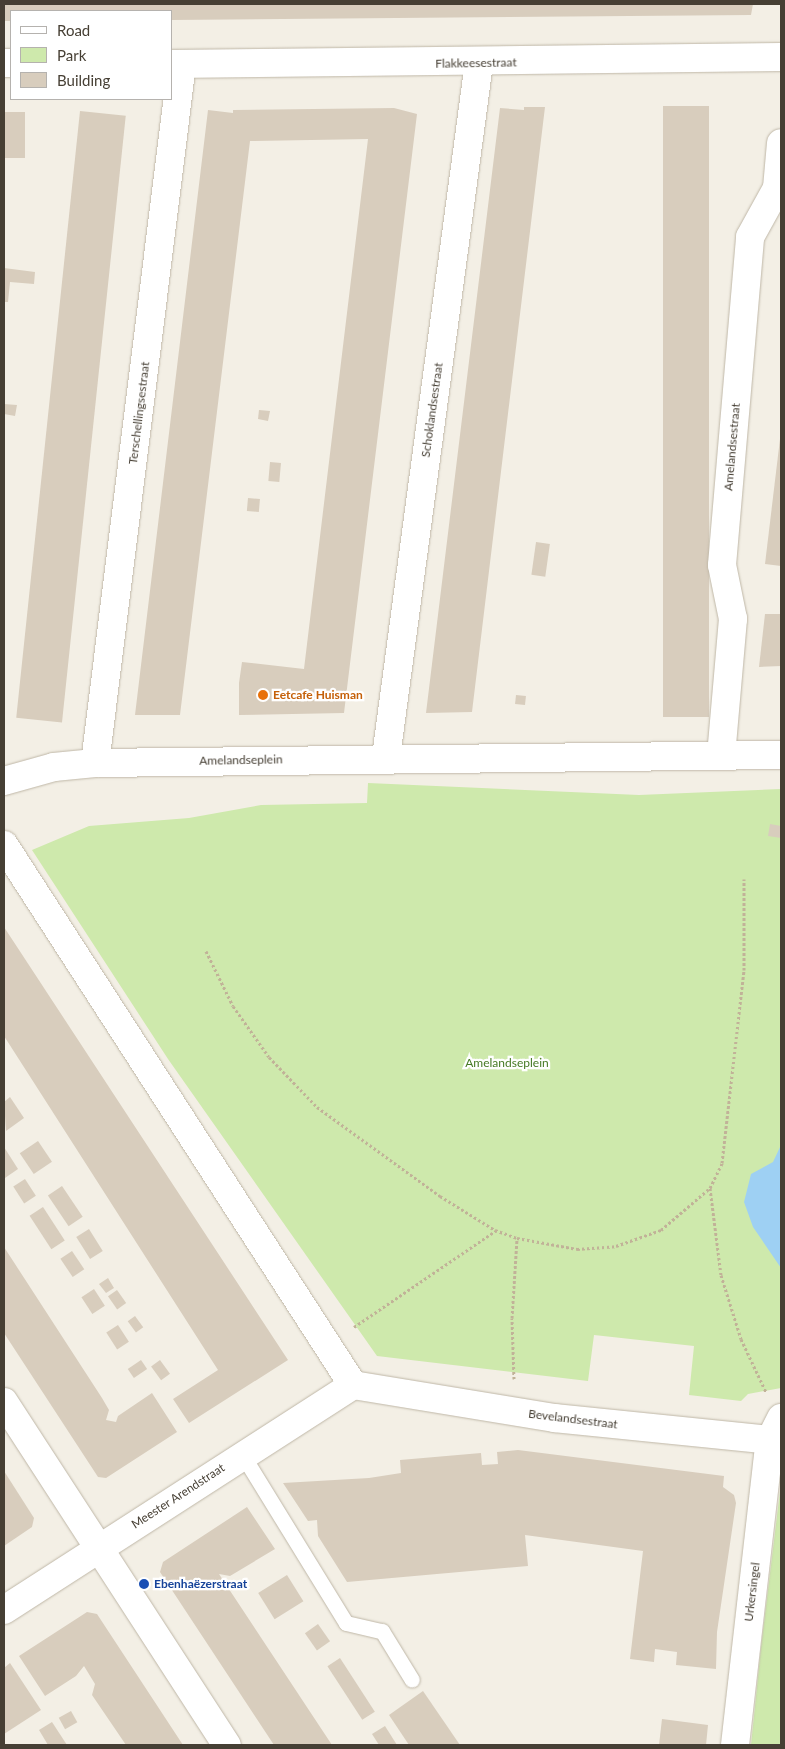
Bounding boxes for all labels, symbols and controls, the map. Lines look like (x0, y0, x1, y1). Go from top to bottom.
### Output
legend (10, 10, 172, 100)
text: Road (57, 21, 90, 39)
text: Park (57, 46, 86, 64)
street label: Flakkeesestraat (435, 55, 517, 71)
text: Building (57, 71, 110, 89)
street label: Terschellingsestraat (126, 361, 152, 465)
street label: Schoklandsestraat (418, 362, 446, 458)
street label: Amelandsestraat (721, 403, 743, 491)
place label: Eetcafe Huisman (273, 688, 363, 702)
marker: Eetcafe Huisman (257, 689, 269, 701)
street label: Amelandseplein (199, 752, 283, 768)
park label: Amelandseplein (465, 1056, 549, 1070)
street label: Bevelandsestraat (528, 1406, 618, 1432)
street label: Meester Arendstraat (128, 1460, 228, 1532)
street label: Urkersingel (741, 1562, 763, 1622)
place label: Ebenhaëzerstraat (154, 1577, 247, 1591)
marker: Ebenhaëzerstraat (138, 1578, 150, 1590)

